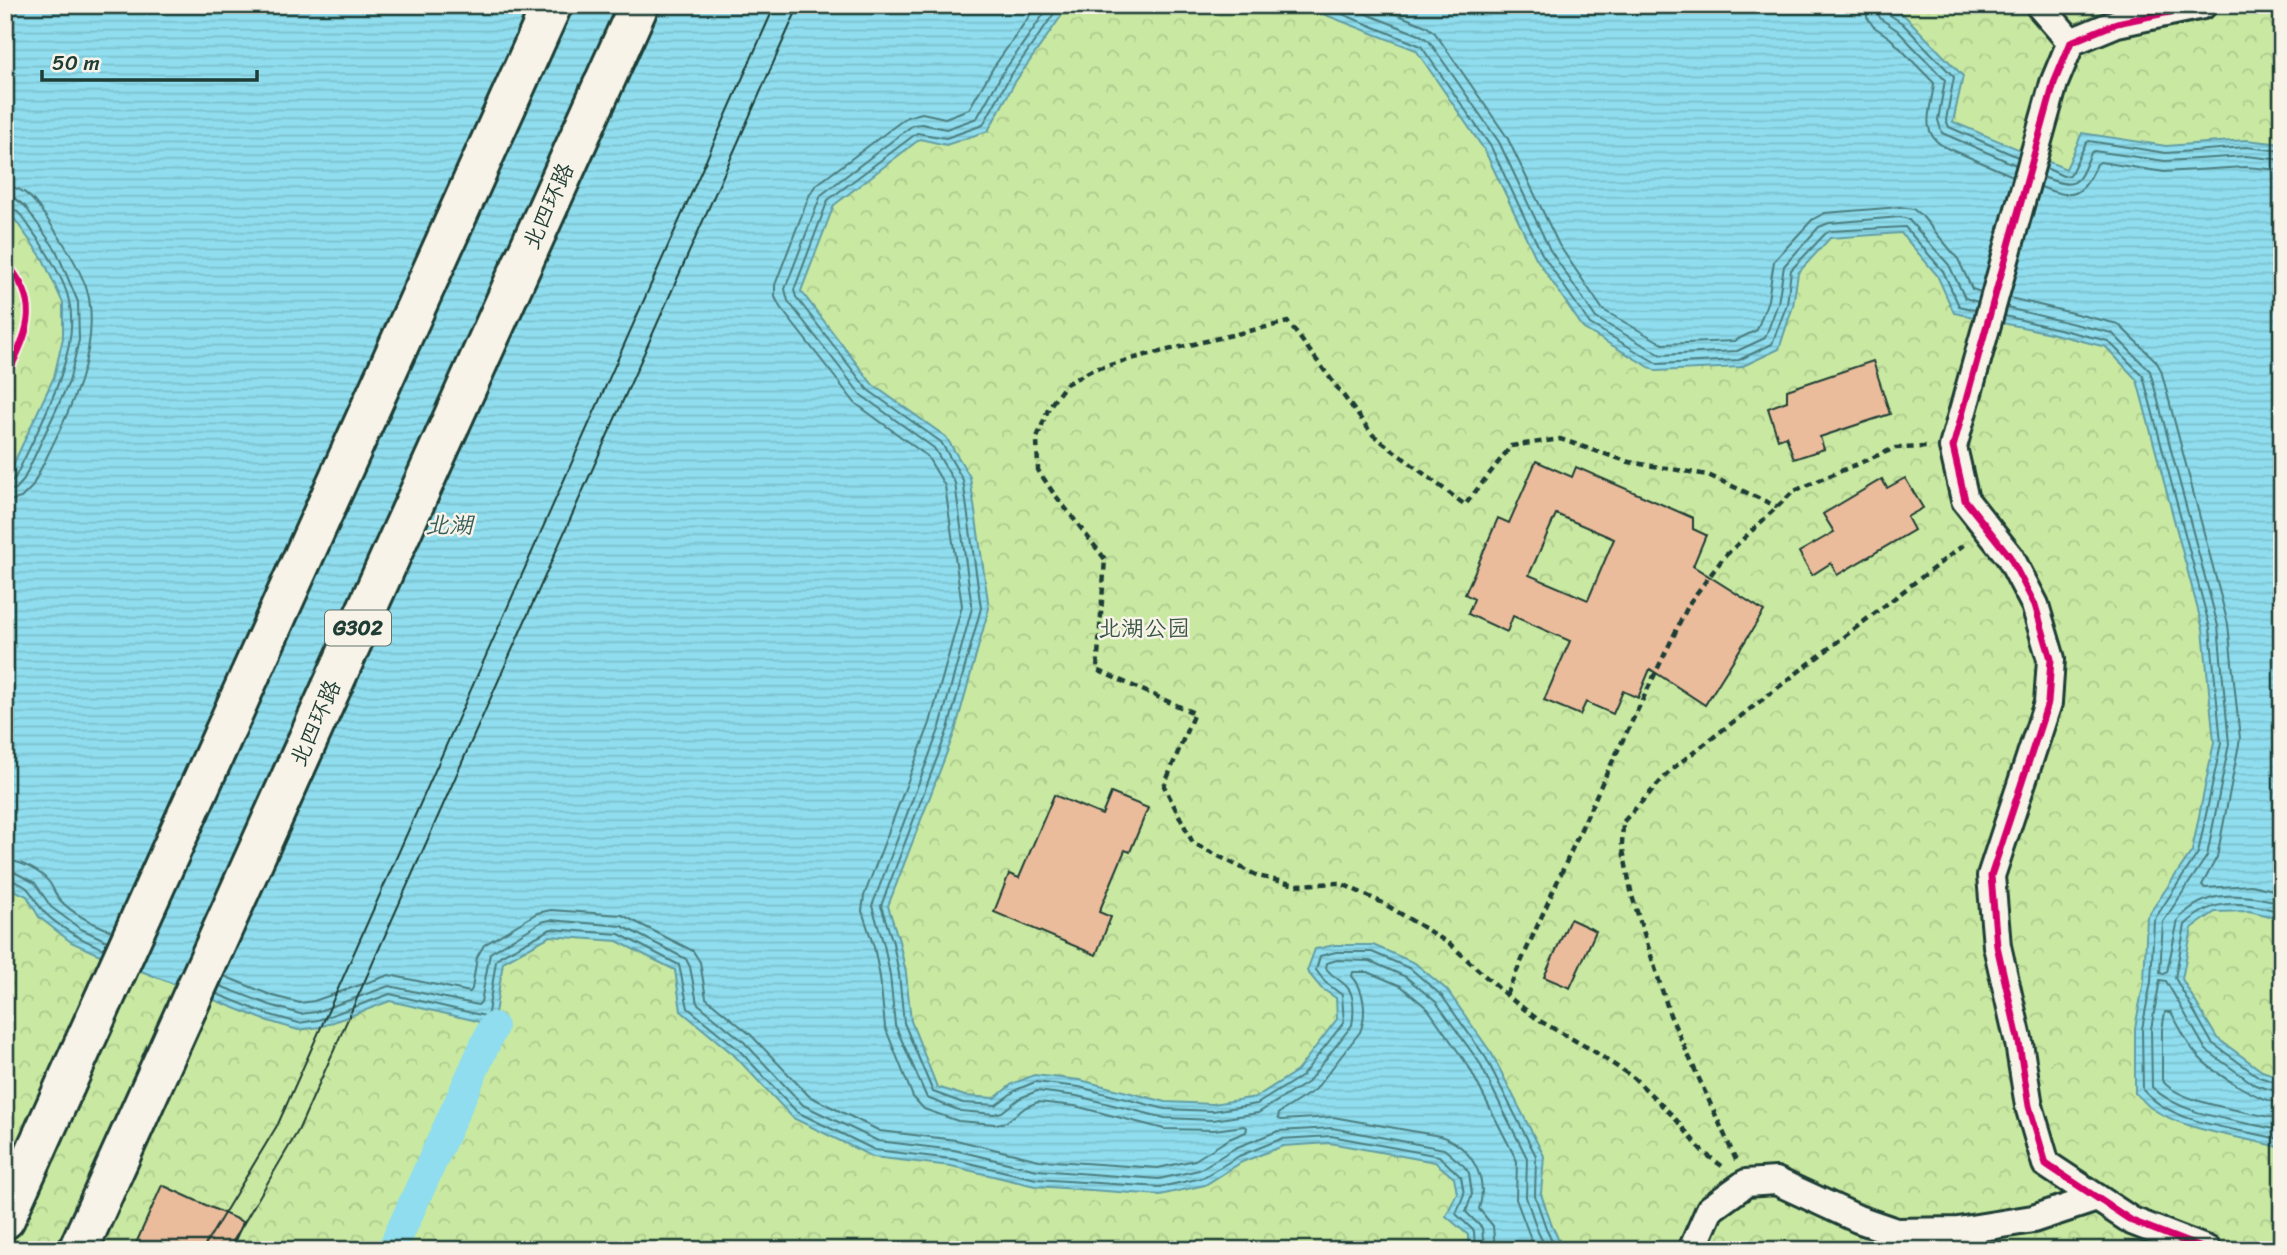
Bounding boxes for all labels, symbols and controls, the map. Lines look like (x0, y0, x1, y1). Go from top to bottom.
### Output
scale bar (42, 38, 257, 82)
text: 50 m (52, 44, 100, 82)
street label: 北四环路 (511, 156, 586, 257)
water label: 北湖 (425, 504, 476, 546)
park label: 北湖公园 (1098, 608, 1190, 649)
road number: G302 (325, 610, 391, 646)
street label: 北四环路 (278, 673, 353, 774)

